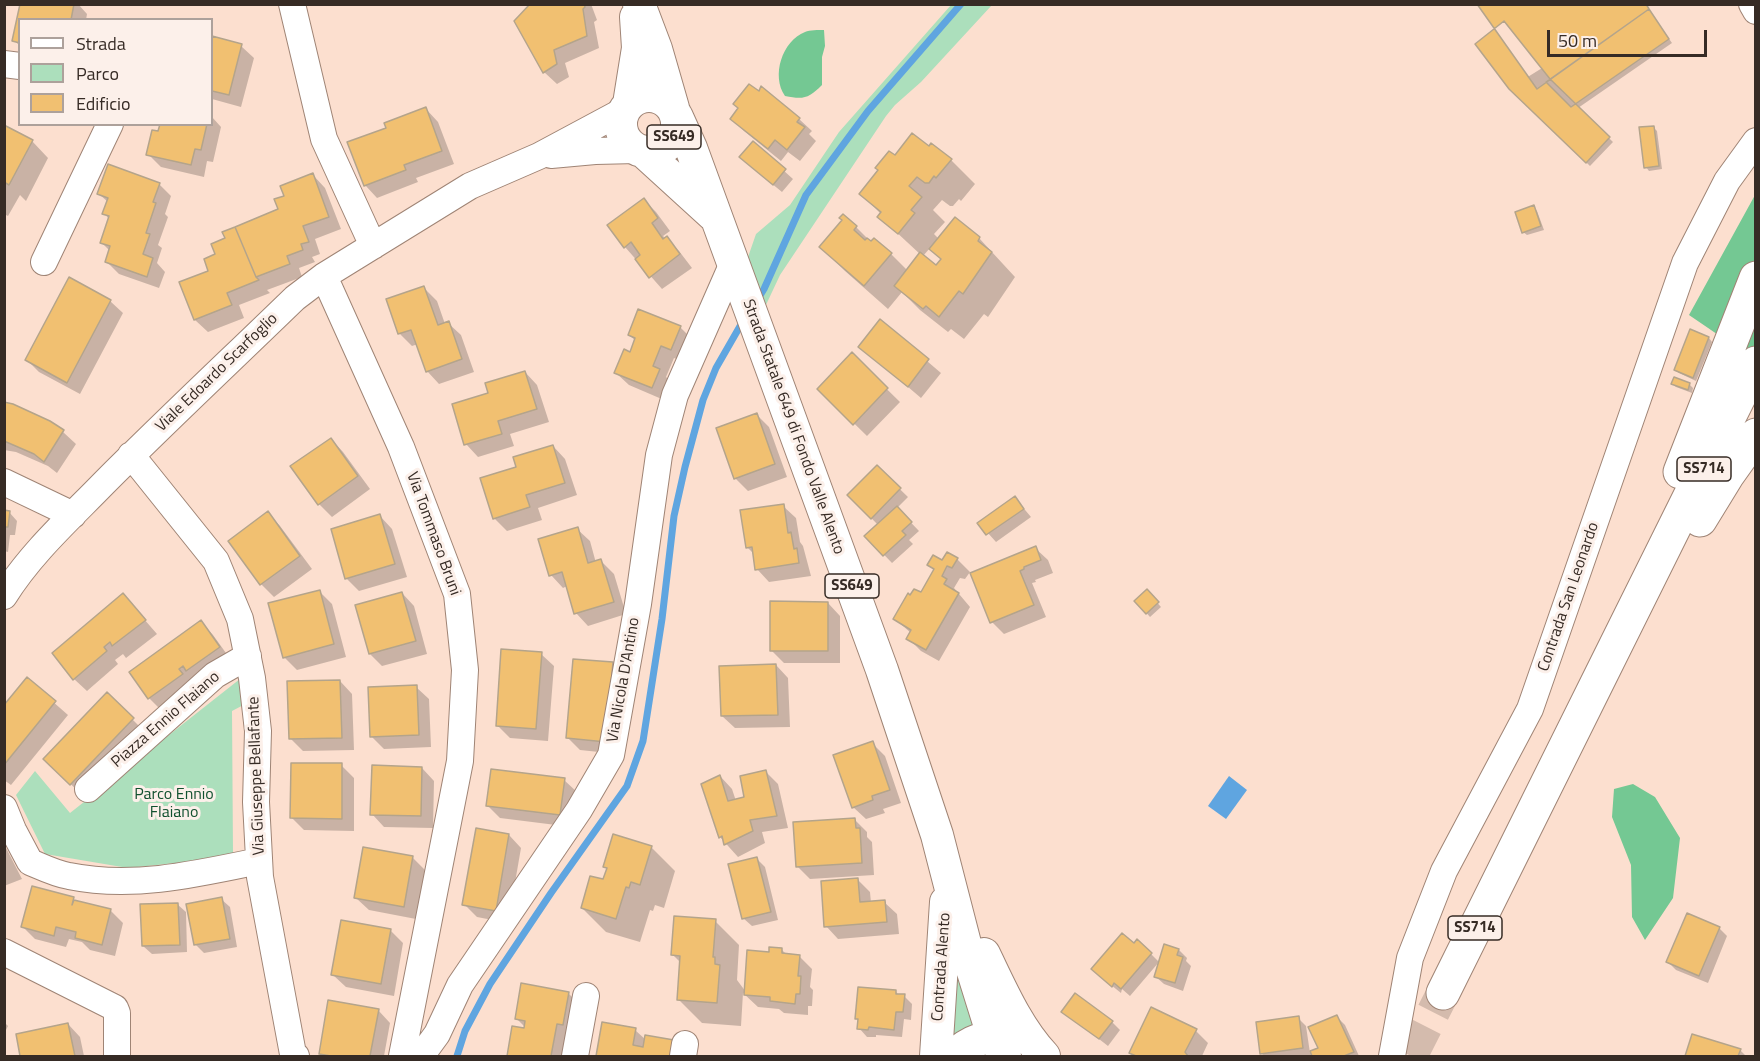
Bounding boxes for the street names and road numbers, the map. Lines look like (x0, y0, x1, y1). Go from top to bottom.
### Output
road number: SS649 (647, 125, 701, 149)
street label: Strada Statale 649 di Fondo Valle Alento (738, 297, 848, 557)
street label: Viale Edoardo Scarfoglio (152, 310, 282, 436)
road number: SS714 (1677, 457, 1731, 481)
street label: Via Tommaso Bruni (402, 470, 464, 598)
street label: Contrada San Leonardo (1534, 520, 1604, 674)
road number: SS649 (825, 574, 879, 598)
street label: Via Nicola D'Antino (604, 616, 644, 744)
street label: Piazza Ennio Flaiano (108, 668, 224, 772)
street label: Via Giuseppe Bellafante (245, 696, 269, 856)
street label: Contrada Alento (929, 912, 955, 1022)
road number: SS714 (1448, 916, 1502, 940)

